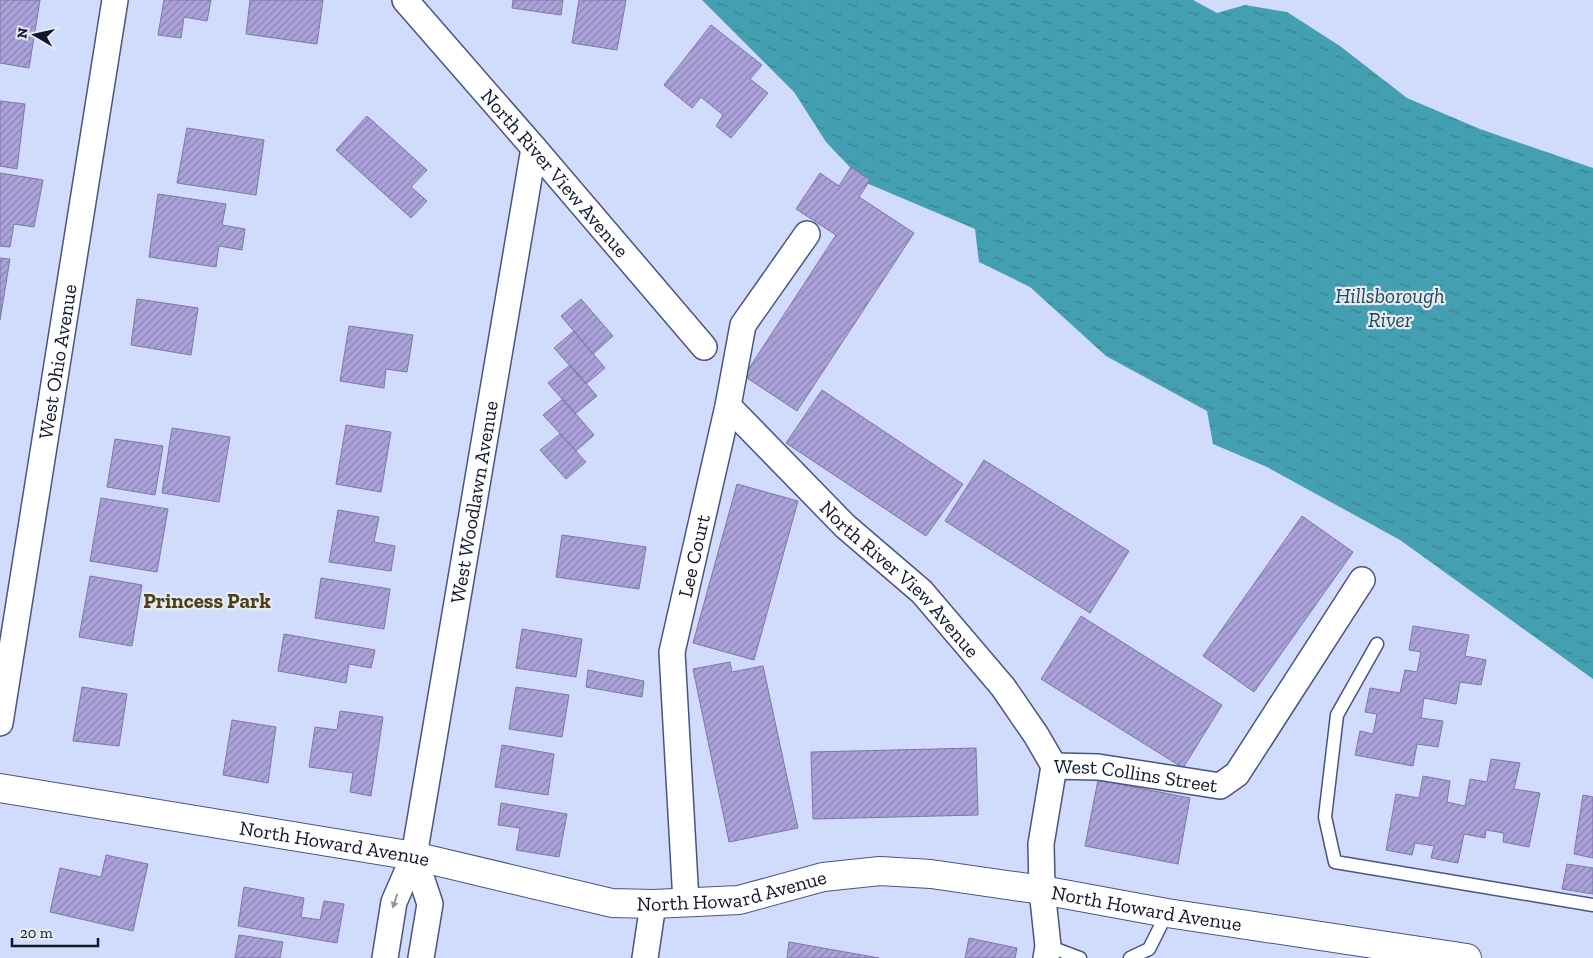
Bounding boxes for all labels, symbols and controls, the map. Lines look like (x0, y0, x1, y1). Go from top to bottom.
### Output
north arrow (10, 10, 60, 60)
text: N (13, 26, 32, 40)
street label: North River View Avenue (476, 84, 634, 262)
street label: West Ohio Avenue (33, 282, 82, 441)
water label: Hillsborough River (1335, 283, 1445, 332)
street label: West Woodlawn Avenue (445, 399, 503, 605)
street label: North River View Avenue (815, 496, 984, 662)
street label: Lee Court (673, 511, 715, 600)
district label: Princess Park (143, 588, 271, 613)
street label: West Collins Street (1054, 754, 1220, 798)
street label: North Howard Avenue (238, 816, 432, 871)
street label: North Howard Avenue (636, 865, 829, 916)
street label: North Howard Avenue (1050, 880, 1243, 936)
one-way arrow (391, 893, 399, 908)
scale bar (12, 916, 99, 948)
text: 20 m (20, 924, 53, 942)

